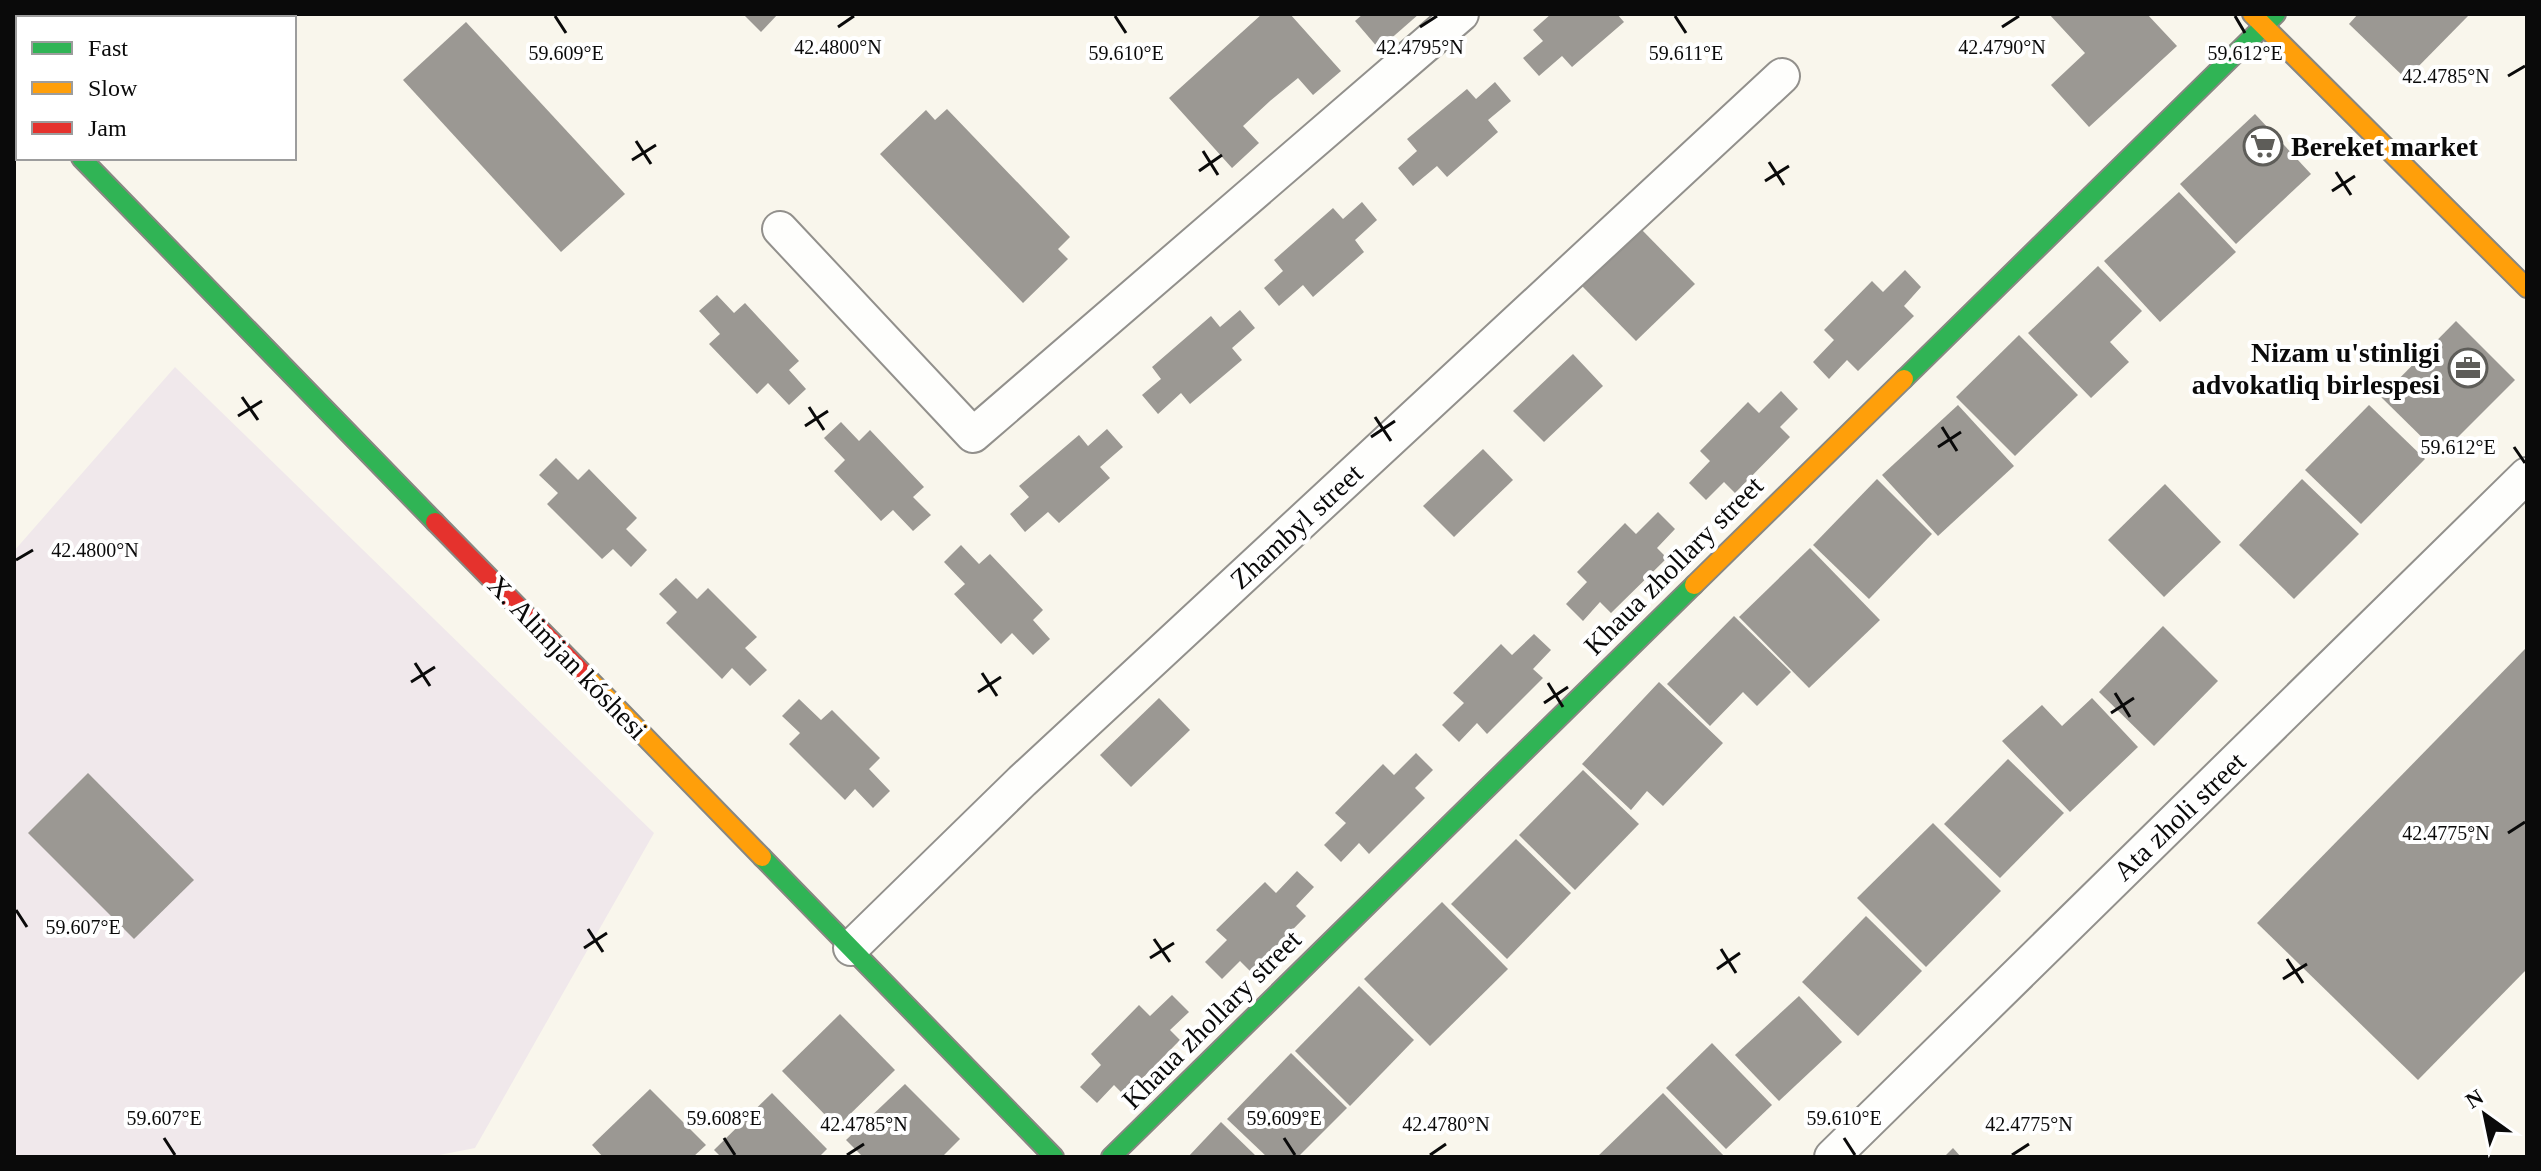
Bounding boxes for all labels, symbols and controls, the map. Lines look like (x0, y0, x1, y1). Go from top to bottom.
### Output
legend (16, 16, 296, 160)
text: Fast (88, 35, 128, 61)
text: 42.4800°N (794, 36, 882, 58)
text: 42.4795°N (1376, 36, 1464, 58)
text: 42.4790°N (1958, 36, 2046, 58)
text: 59.609°E (528, 42, 604, 64)
text: 59.610°E (1088, 42, 1164, 64)
text: 59.611°E (1649, 42, 1723, 64)
text: 59.612°E (2207, 42, 2283, 64)
text: 42.4785°N (2402, 65, 2490, 87)
text: Slow (88, 75, 138, 101)
text: Jam (88, 115, 127, 141)
supermarket icon: Bereket market (2242, 125, 2284, 167)
place label: Bereket market (2291, 131, 2479, 162)
place label: Nizam u'stinligi advokatliq birlespesi (2192, 337, 2440, 400)
office icon: Nizam u'stinligi advokatliq birlespesi (2447, 347, 2489, 389)
text: 59.612°E (2420, 436, 2496, 458)
street label: Zhambyl street (1224, 457, 1369, 595)
street label: Khaua zhollary street (1578, 470, 1769, 661)
text: 42.4800°N (51, 539, 139, 561)
street label: X. Alimjan kóshesi (482, 569, 654, 746)
street label: Ata zholi street (2107, 746, 2252, 887)
text: 42.4775°N (2402, 822, 2490, 844)
text: 59.607°E (45, 916, 121, 938)
street label: Khaua zhollary street (1116, 924, 1307, 1115)
north arrow (2445, 1075, 2525, 1155)
text: N (2461, 1084, 2488, 1113)
text: 59.607°E (126, 1107, 202, 1129)
text: 59.608°E (686, 1107, 762, 1129)
text: 59.609°E (1246, 1107, 1322, 1129)
text: 59.610°E (1806, 1107, 1882, 1129)
text: 42.4785°N (820, 1113, 908, 1135)
text: 42.4780°N (1402, 1113, 1490, 1135)
text: 42.4775°N (1985, 1113, 2073, 1135)

